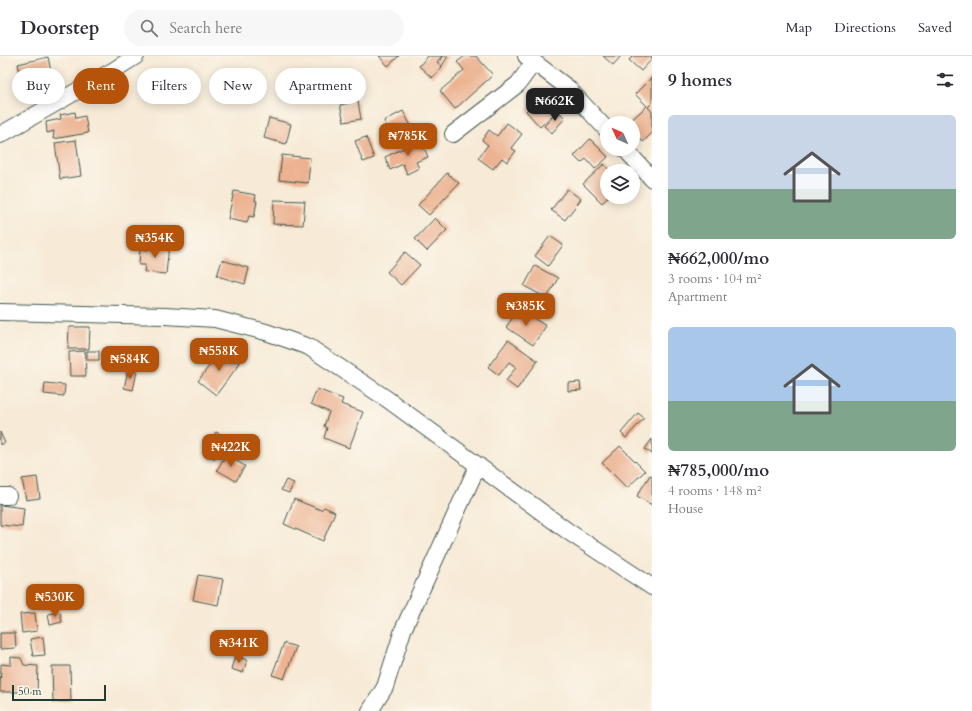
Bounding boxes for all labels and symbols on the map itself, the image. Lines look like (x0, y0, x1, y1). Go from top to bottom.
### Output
pin: ₦662K (527, 88, 583, 122)
north arrow (600, 116, 640, 156)
pin: ₦785K (380, 123, 436, 157)
pin: ₦354K (127, 225, 183, 259)
pin: ₦385K (498, 293, 554, 327)
pin: ₦558K (191, 338, 247, 372)
pin: ₦584K (102, 346, 158, 380)
pin: ₦422K (203, 434, 259, 468)
pin: ₦530K (27, 584, 83, 618)
pin: ₦341K (211, 630, 267, 664)
scale bar (12, 683, 106, 702)

